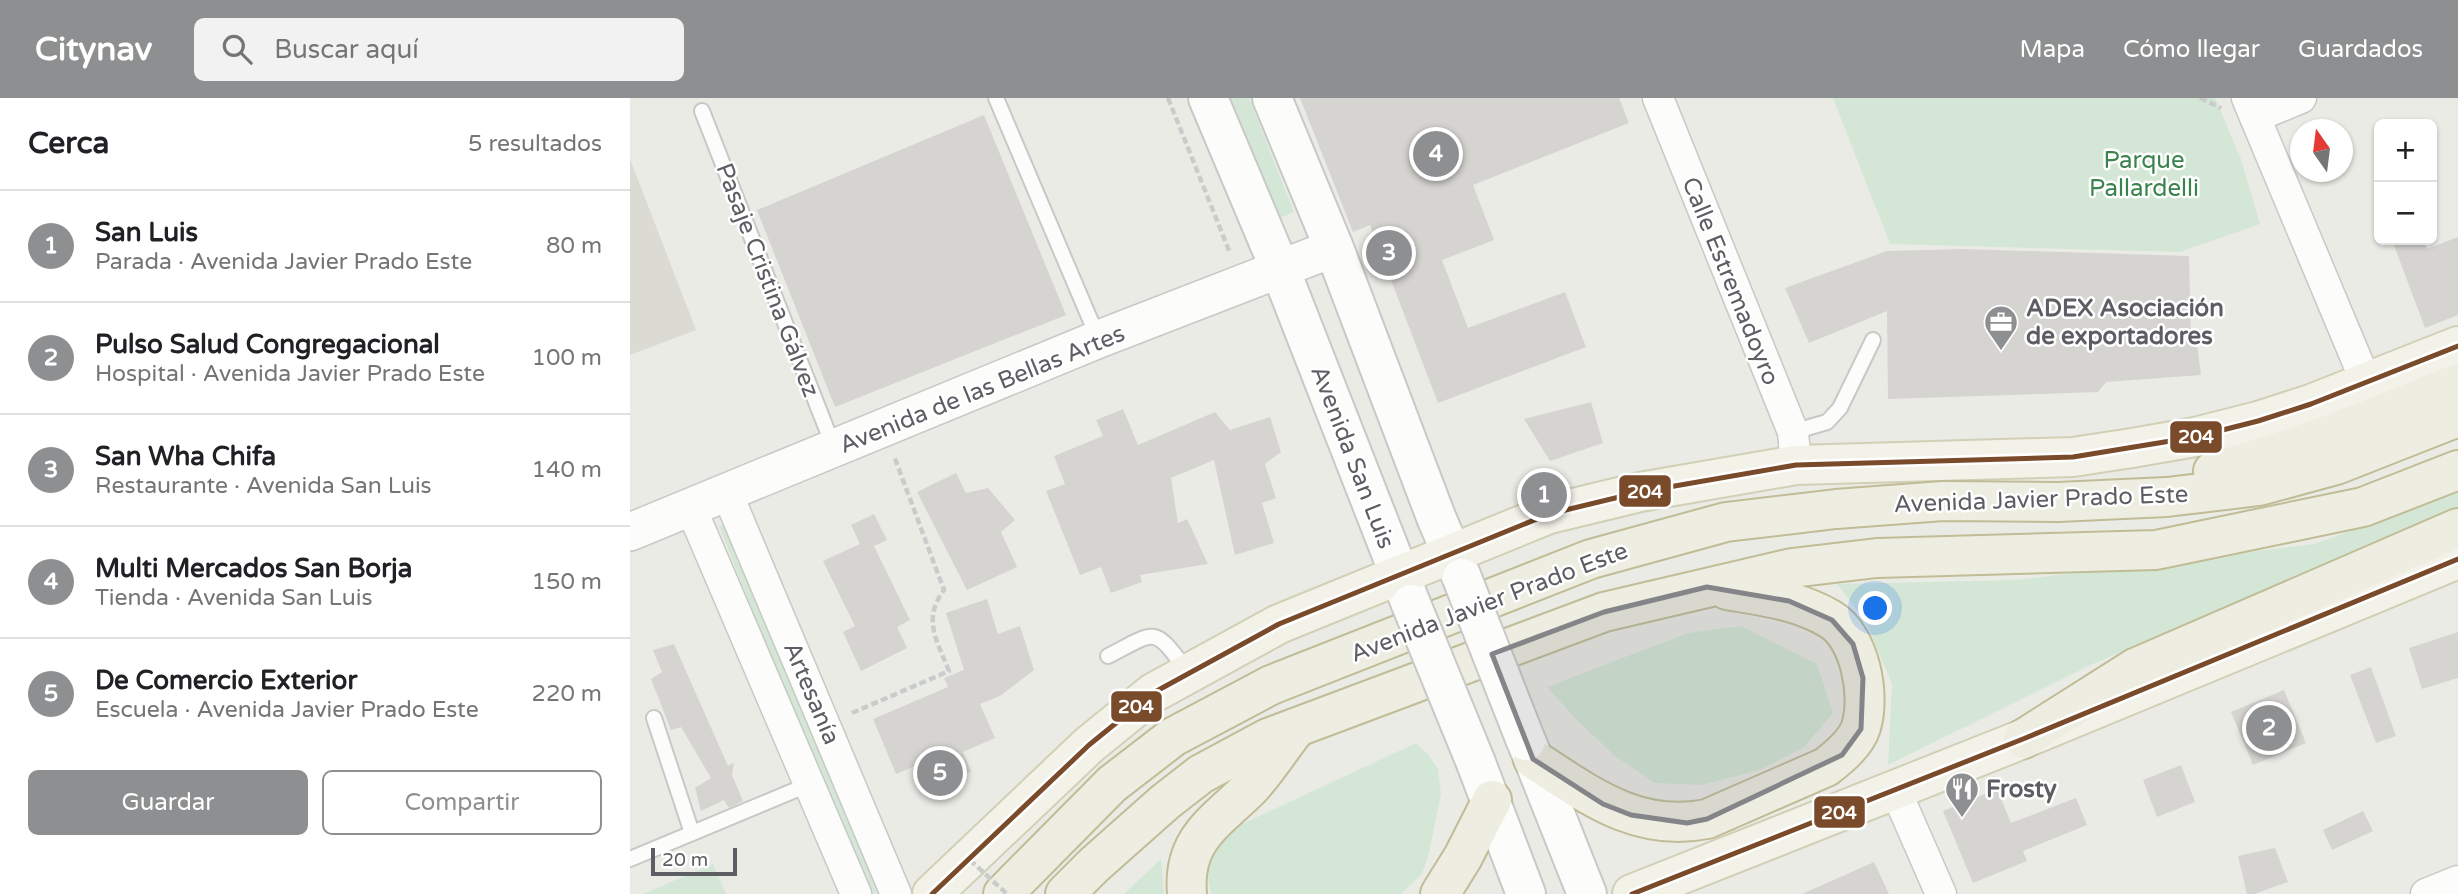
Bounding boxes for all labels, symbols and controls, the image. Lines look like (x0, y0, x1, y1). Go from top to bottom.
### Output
search box (194, 18, 684, 81)
text: Citynav (35, 30, 152, 69)
icon: search (218, 30, 256, 68)
text: Buscar aquí (274, 34, 419, 65)
text: Mapa (2020, 35, 2085, 64)
text: Cómo llegar (2123, 35, 2260, 64)
text: Guardados (2298, 35, 2423, 64)
north arrow (2290, 119, 2353, 182)
map controls (2374, 119, 2437, 245)
button: + (2374, 119, 2437, 182)
text: Cerca (28, 125, 109, 162)
pin: 4 (1413, 128, 1459, 180)
text: 5 resultados (468, 130, 602, 158)
park label: Parque Pallardelli (2089, 146, 2199, 203)
street label: Pasaje Cristina Gálvez (710, 159, 826, 401)
street label: Calle Estremadoyro (1676, 173, 1785, 389)
button: − (2374, 182, 2437, 245)
text: San Luis (95, 217, 198, 248)
pin: 3 (1366, 227, 1412, 279)
text: 1 (44, 232, 58, 260)
text: 80 m (546, 232, 602, 260)
text: Parada · Avenida Javier Prado Este (95, 248, 472, 276)
place label: ADEX Asociación de exportadores (2026, 294, 2224, 351)
office icon: ADEX Asociación de exportadores (1982, 303, 2020, 352)
street label: Avenida de las Bellas Artes (835, 319, 1129, 460)
text: Pulso Salud Congregacional (95, 329, 440, 360)
text: 2 (44, 344, 58, 372)
text: 100 m (532, 344, 602, 372)
text: Hospital · Avenida Javier Prado Este (95, 360, 485, 388)
street label: Avenida San Luis (1304, 362, 1401, 553)
line badge: 204 (2169, 420, 2223, 454)
text: 204 (2178, 426, 2214, 448)
text: San Wha Chifa (95, 441, 276, 472)
text: 3 (44, 456, 58, 484)
text: 140 m (532, 456, 602, 484)
pin: 1 (1521, 469, 1567, 521)
text: Restaurante · Avenida San Luis (95, 472, 432, 500)
line badge: 204 (1618, 474, 1672, 508)
street label: Avenida Javier Prado Este (1893, 480, 2189, 519)
text: 204 (1627, 481, 1663, 503)
street label: Avenida Javier Prado Este (1346, 536, 1632, 669)
text: Multi Mercados San Borja (95, 553, 412, 584)
text: 4 (44, 568, 58, 596)
text: 150 m (532, 568, 602, 596)
text: Tienda · Avenida San Luis (95, 584, 373, 612)
your location (1858, 591, 1892, 625)
street label: Artesanía (777, 638, 846, 749)
text: De Comercio Exterior (95, 665, 357, 696)
text: 5 (44, 680, 58, 708)
text: 220 m (532, 680, 602, 708)
line badge: 204 (1110, 690, 1163, 723)
text: Escuela · Avenida Javier Prado Este (95, 696, 479, 724)
text: 204 (1118, 696, 1154, 718)
pin: 2 (2246, 702, 2292, 754)
pin: 5 (917, 747, 963, 799)
button: Guardar (28, 770, 308, 835)
button: Compartir (322, 770, 602, 835)
restaurant icon: Frosty (1943, 770, 1981, 819)
place label: Frosty (1986, 775, 2057, 804)
line badge: 204 (1813, 795, 1866, 829)
text: 204 (1821, 802, 1857, 824)
scale bar (651, 845, 737, 877)
text: 20 m (662, 849, 708, 871)

